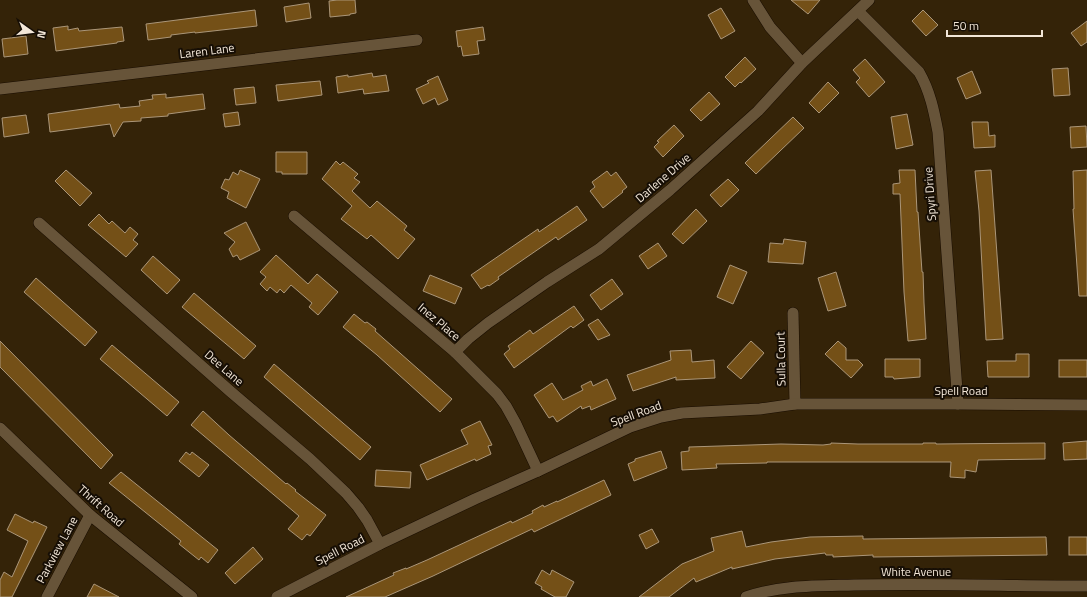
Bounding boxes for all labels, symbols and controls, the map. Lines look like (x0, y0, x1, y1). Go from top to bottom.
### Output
north arrow (12, 12, 52, 52)
scale bar (947, 12, 1042, 38)
text: 50 m (953, 16, 979, 35)
text: N (33, 29, 50, 40)
street label: Laren Lane (178, 38, 235, 63)
street label: Darlene Drive (631, 148, 695, 207)
street label: Spyri Drive (918, 166, 941, 222)
street label: Inez Place (414, 298, 465, 345)
street label: Sulla Court (771, 331, 790, 386)
street label: Dee Lane (200, 345, 248, 390)
street label: Spell Road (934, 381, 988, 400)
street label: Spell Road (608, 396, 664, 432)
street label: Thrift Road (74, 480, 129, 531)
street label: Parkview Lane (31, 513, 82, 587)
street label: Spell Road (312, 529, 368, 570)
street label: White Avenue (881, 562, 951, 581)

